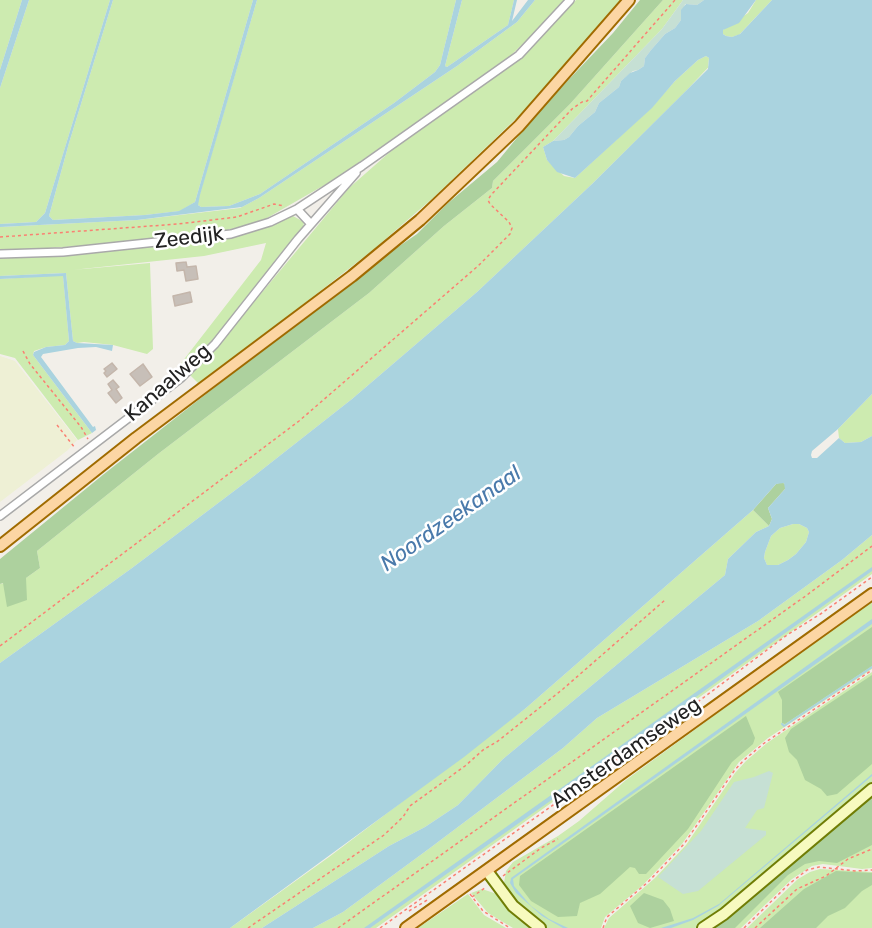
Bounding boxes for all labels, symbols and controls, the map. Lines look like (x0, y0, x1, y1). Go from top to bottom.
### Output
street label: Zeedijk (153, 221, 225, 255)
street label: Kanaalweg (120, 339, 216, 427)
water label: Noordzeekanaal (375, 461, 527, 577)
street label: Amsterdamseweg (546, 692, 706, 814)

